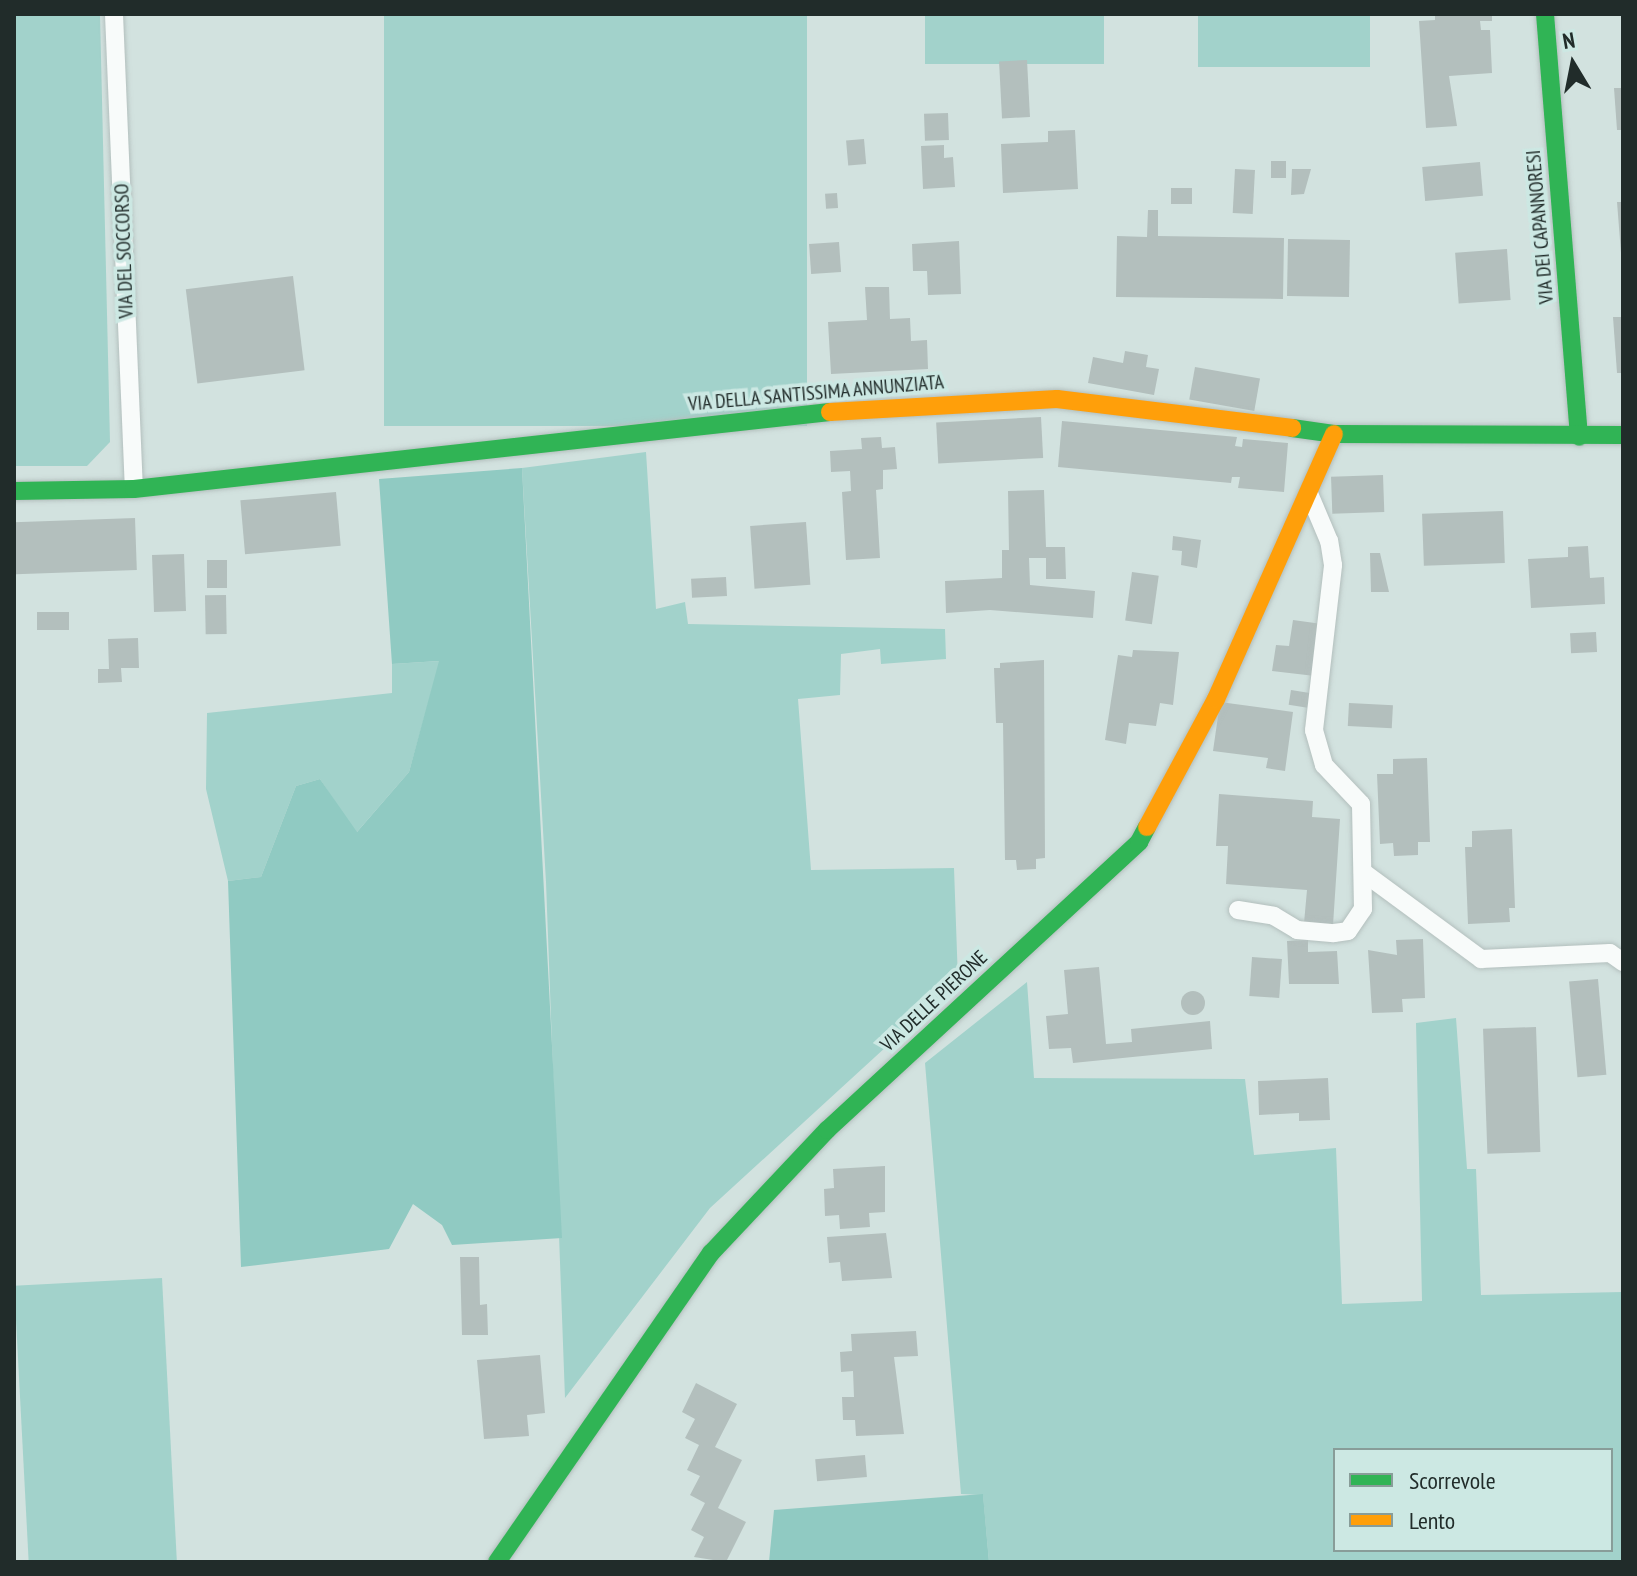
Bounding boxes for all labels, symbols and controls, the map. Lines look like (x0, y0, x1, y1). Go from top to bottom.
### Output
north arrow (1533, 24, 1613, 104)
text: N (1561, 26, 1577, 55)
street label: VIA DEI CAPANNORESI (1521, 149, 1559, 305)
street label: VIA DEL SOCCORSO (110, 182, 138, 320)
street label: VIA DELLA SANTISSIMA ANNUNZIATA (686, 370, 946, 416)
street label: VIA DELLE PIERONE (875, 945, 993, 1057)
legend (1333, 1448, 1613, 1552)
text: Scorrevole (1409, 1465, 1496, 1496)
text: Lento (1409, 1505, 1455, 1536)

